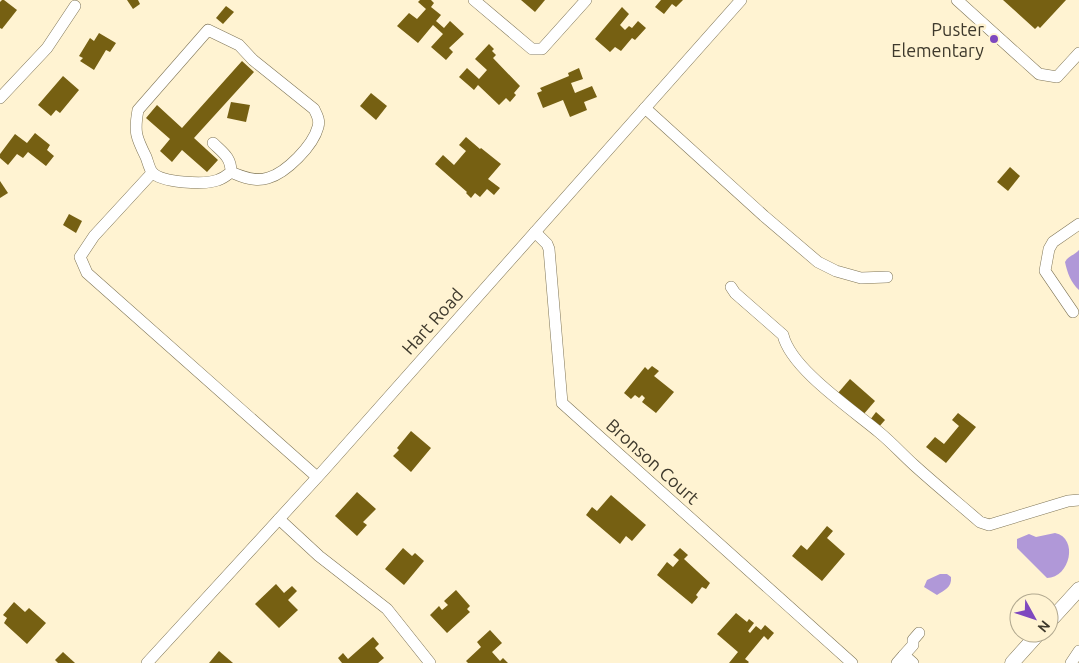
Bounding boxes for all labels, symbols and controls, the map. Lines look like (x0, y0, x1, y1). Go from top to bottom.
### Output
place label: Puster Elementary (891, 19, 984, 60)
marker: Puster Elementary (988, 33, 1000, 45)
street label: Hart Road (397, 284, 467, 358)
street label: Bronson Court (603, 414, 703, 508)
north arrow (1009, 593, 1059, 643)
text: N (1034, 617, 1053, 636)

